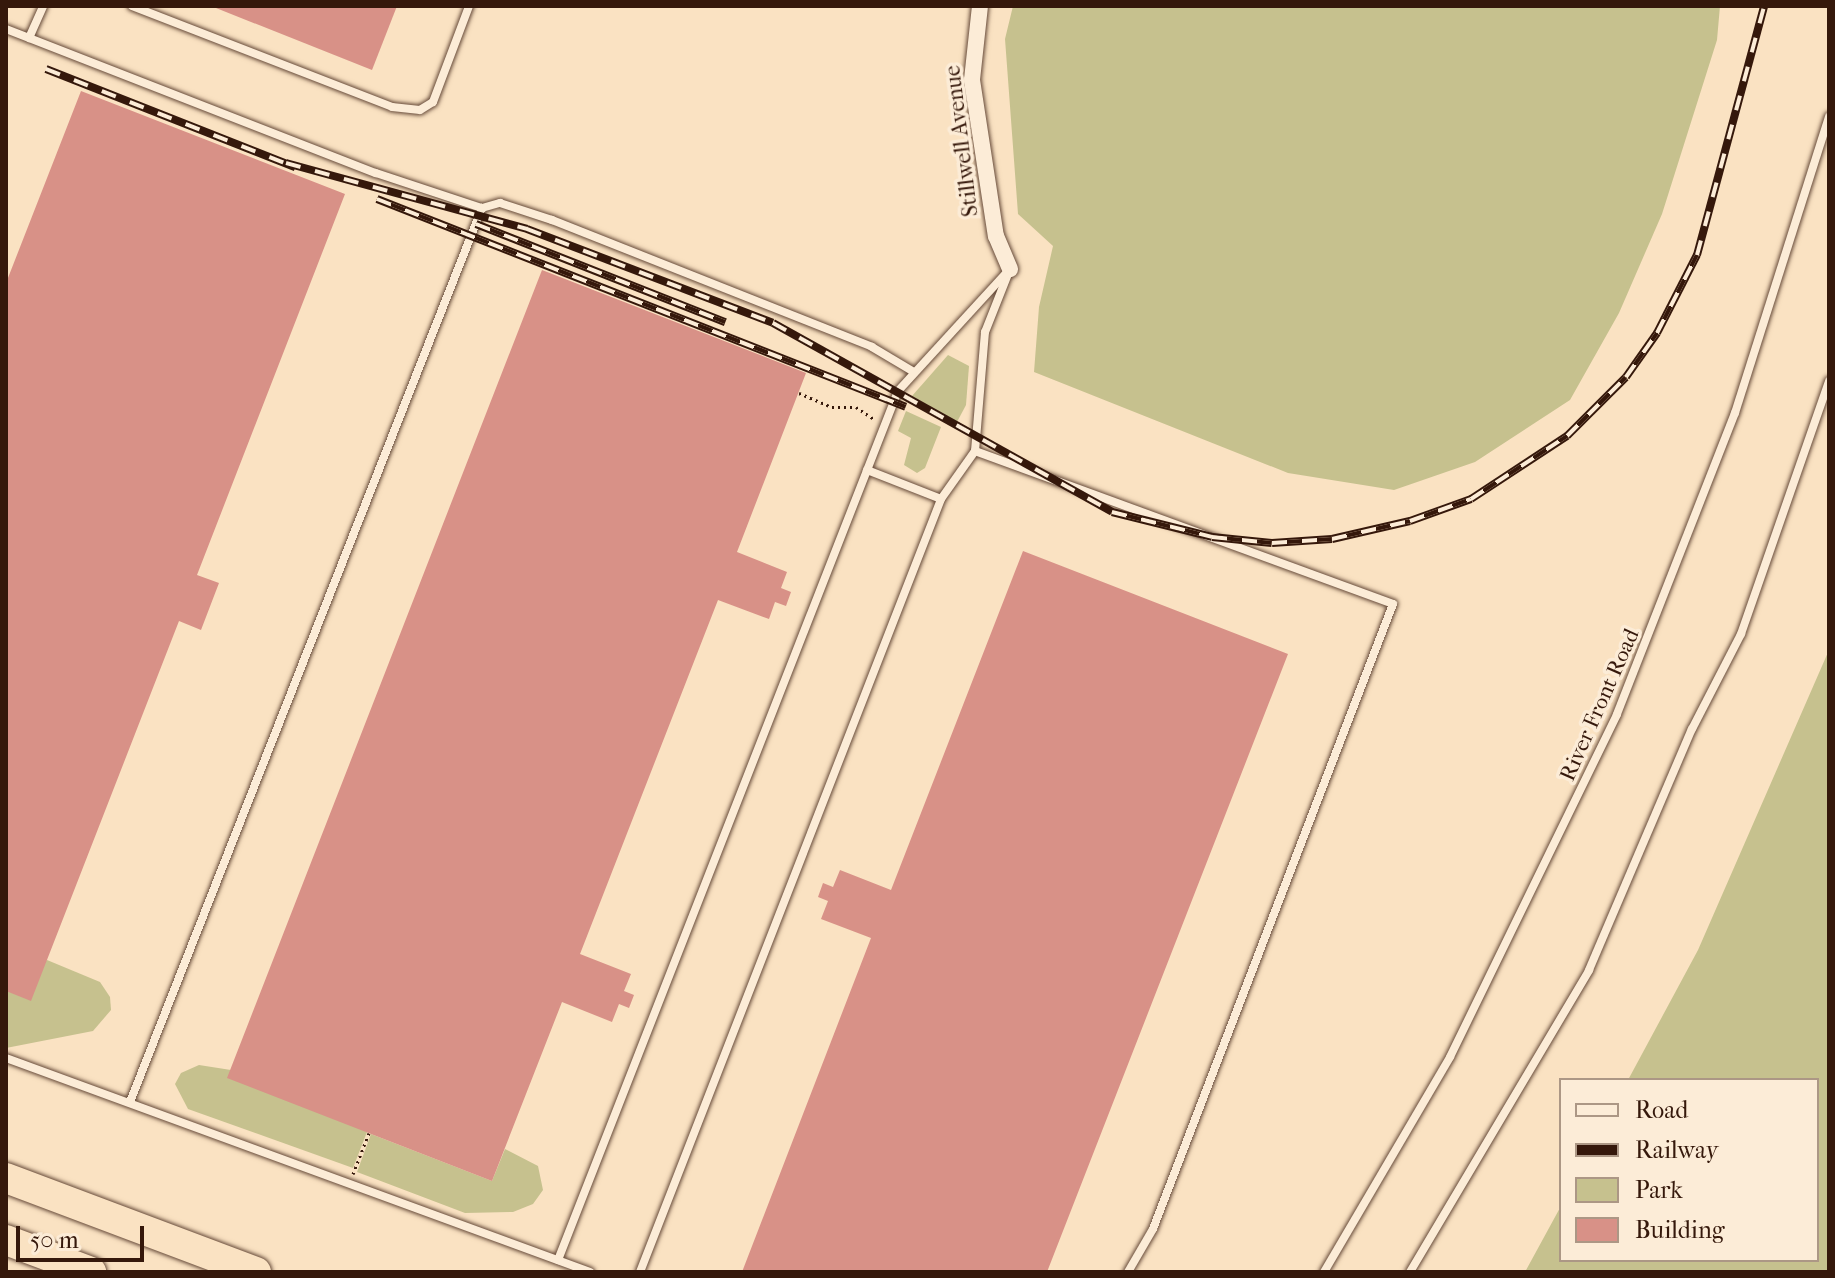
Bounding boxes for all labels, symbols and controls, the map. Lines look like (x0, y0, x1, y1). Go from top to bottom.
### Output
street label: Stillwell Avenue (940, 64, 984, 218)
street label: River Front Road (1555, 625, 1645, 785)
legend (1559, 1078, 1819, 1262)
text: Road (1635, 1096, 1688, 1124)
text: Railway (1635, 1136, 1718, 1164)
text: Park (1635, 1176, 1683, 1204)
scale bar (20, 1210, 148, 1260)
text: Building (1635, 1216, 1725, 1244)
text: 50 m (30, 1226, 79, 1254)

